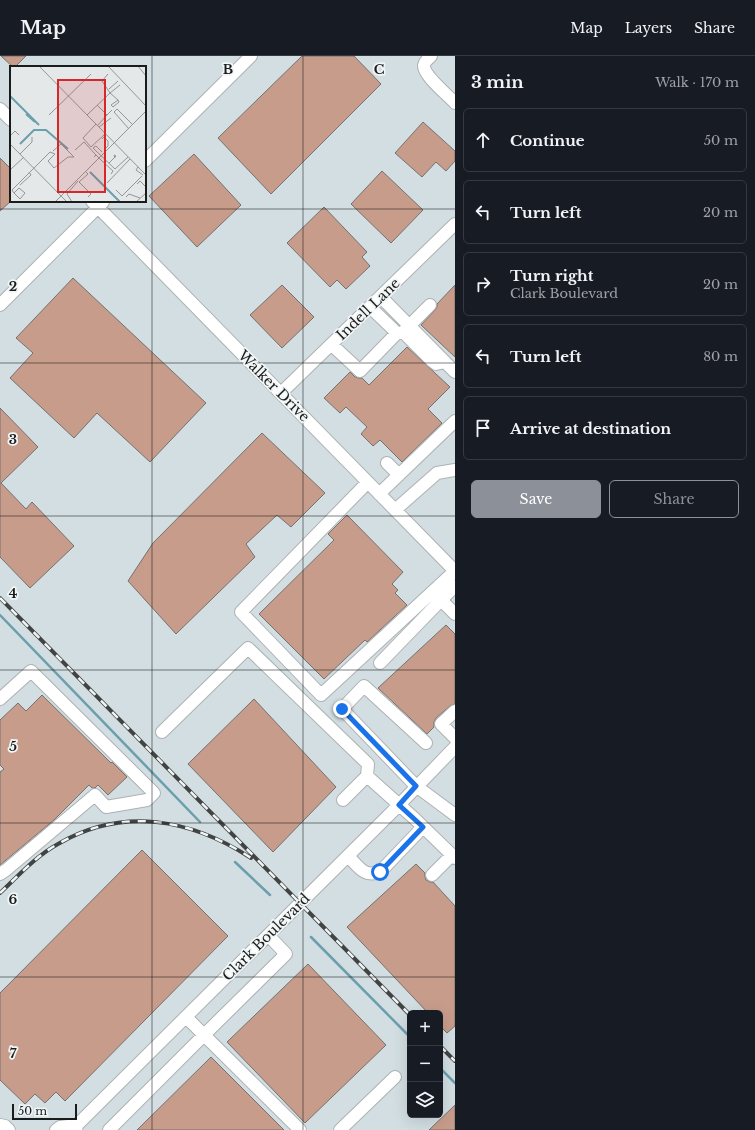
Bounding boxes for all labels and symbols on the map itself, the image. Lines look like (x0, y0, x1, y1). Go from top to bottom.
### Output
text: B (223, 61, 233, 78)
text: C (374, 61, 385, 78)
inset map (10, 66, 146, 202)
street label: Indell Lane (332, 274, 404, 344)
text: 2 (9, 278, 17, 295)
street label: Walker Drive (234, 346, 314, 426)
text: 3 (9, 431, 17, 448)
text: 4 (9, 585, 18, 602)
route end (333, 700, 351, 718)
text: 5 (9, 738, 17, 755)
route start (371, 863, 389, 881)
street label: Clark Boulevard (218, 889, 314, 985)
text: 6 (9, 891, 18, 908)
text: 7 (10, 1045, 17, 1062)
scale bar (12, 1102, 77, 1121)

